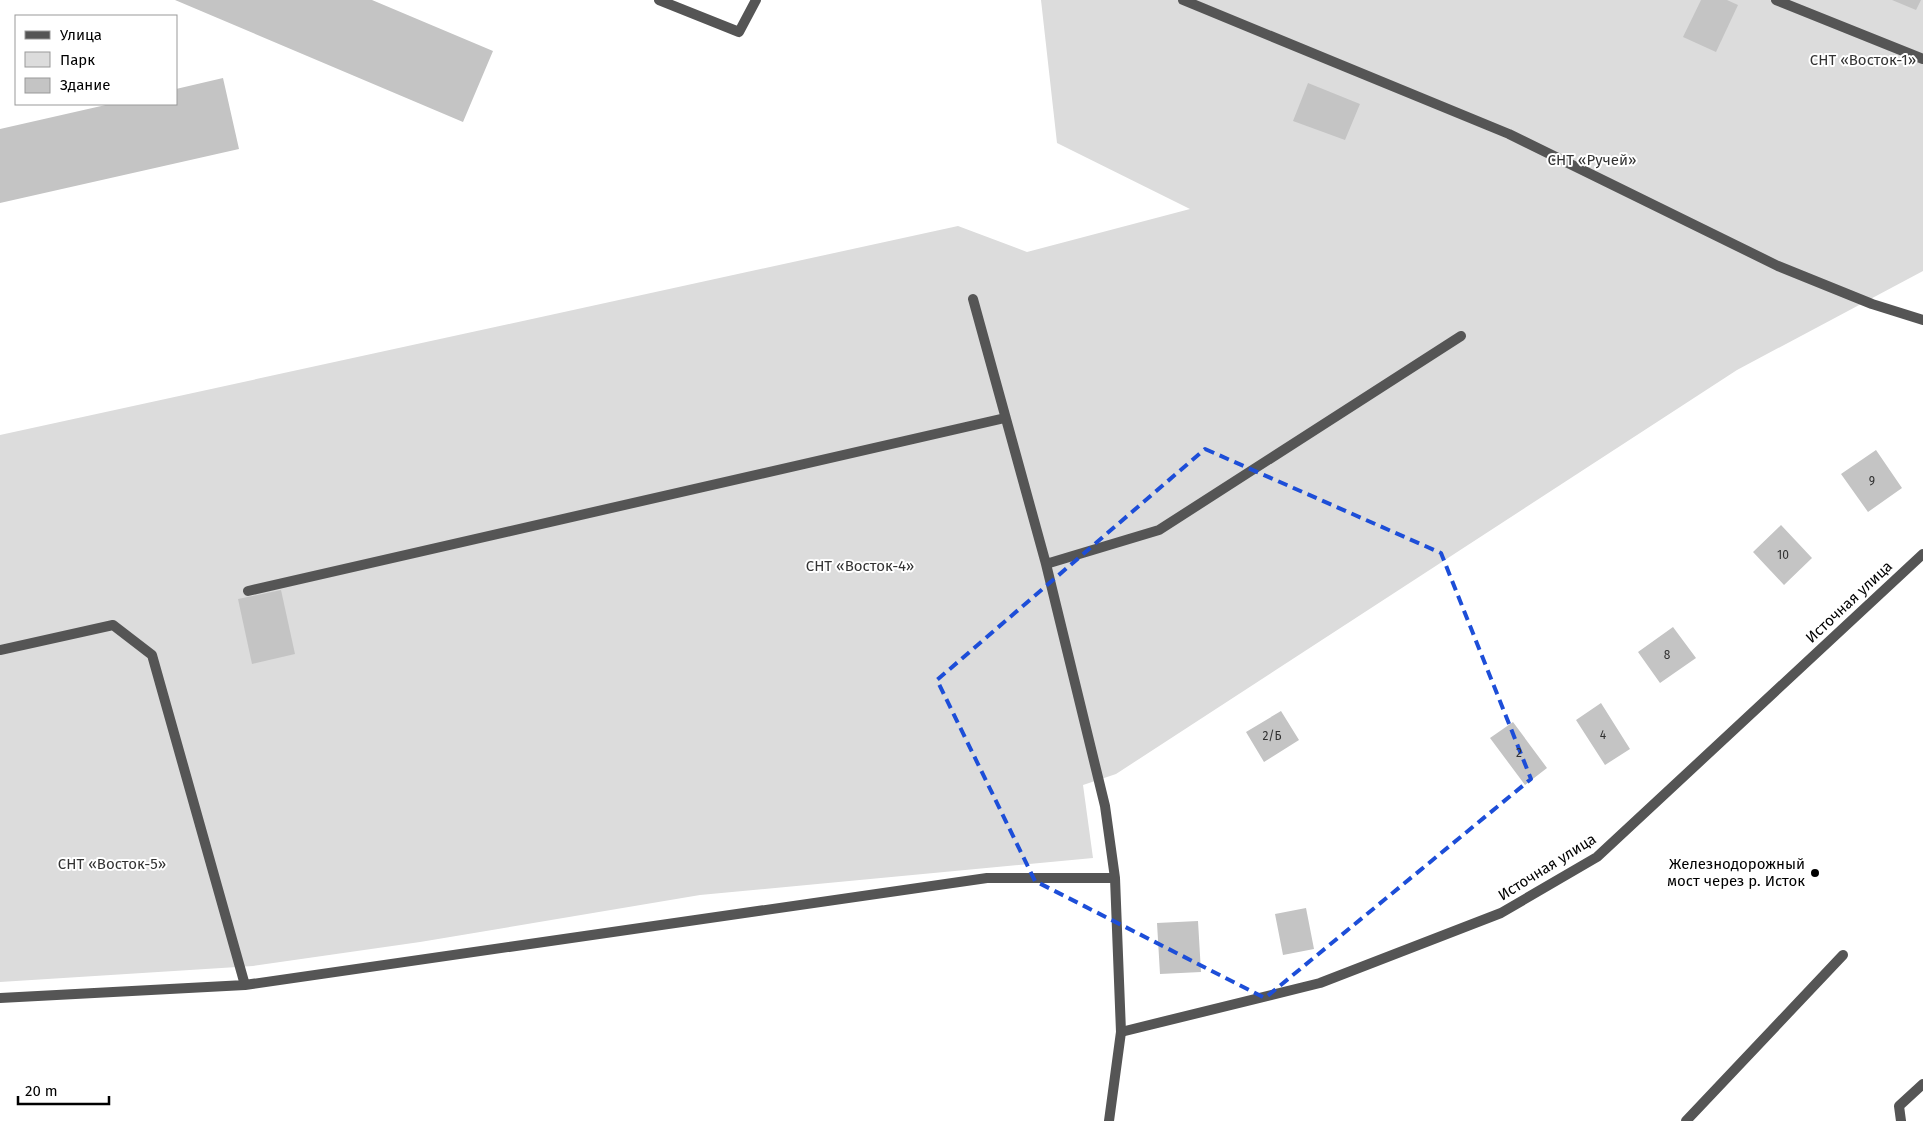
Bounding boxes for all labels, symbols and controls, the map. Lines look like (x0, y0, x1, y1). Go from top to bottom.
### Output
legend (15, 15, 178, 105)
text: Улица (60, 26, 102, 44)
text: Парк (60, 51, 95, 69)
park label: СНТ «Восток-1» (1810, 51, 1916, 69)
text: Здание (60, 76, 110, 94)
park label: СНТ «Ручей» (1548, 151, 1636, 169)
house number: 9 (1869, 474, 1875, 488)
house number: 10 (1777, 548, 1789, 562)
park label: СНТ «Восток-4» (806, 557, 914, 575)
street label: Источная улица (1802, 557, 1896, 647)
house number: 8 (1664, 648, 1671, 662)
house number: 4 (1600, 728, 1607, 742)
house number: 2/Б (1262, 729, 1282, 743)
house number: 2 (1516, 746, 1522, 760)
street label: Источная улица (1495, 830, 1599, 904)
park label: СНТ «Восток-5» (58, 855, 166, 873)
place label: Железнодорожный мост через р. Исток (1667, 855, 1805, 890)
marker: Железнодорожный мост через р. Исток (1809, 867, 1821, 879)
scale bar (18, 1074, 109, 1106)
text: 20 m (25, 1082, 58, 1100)

